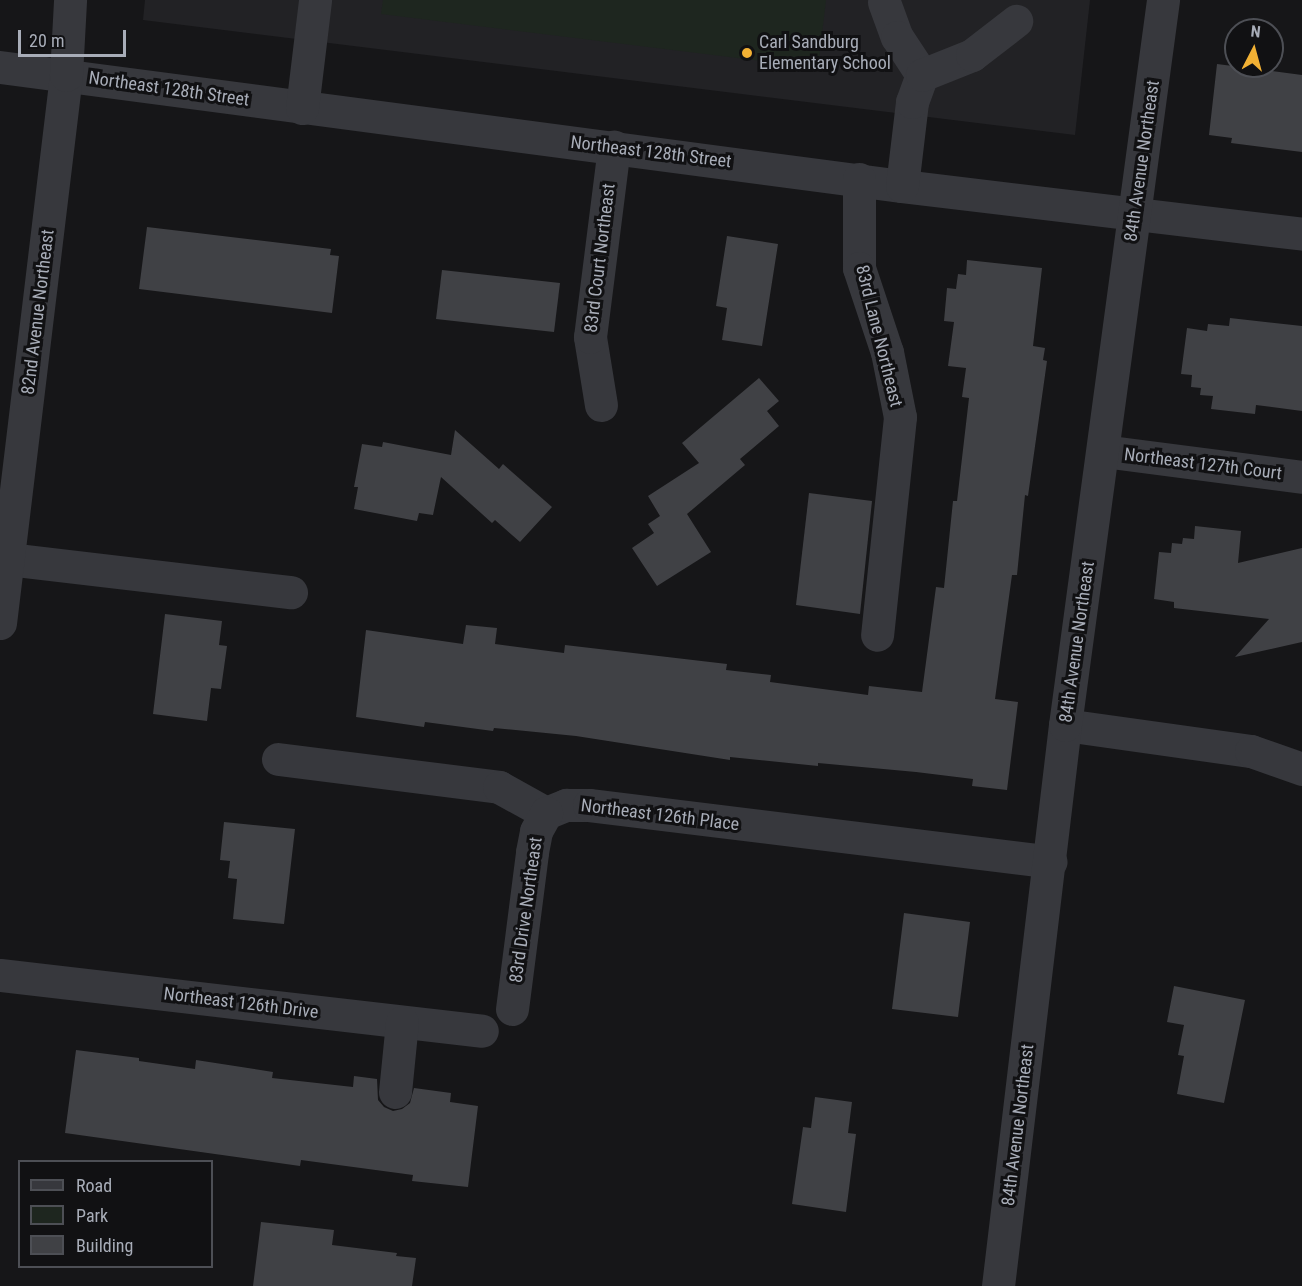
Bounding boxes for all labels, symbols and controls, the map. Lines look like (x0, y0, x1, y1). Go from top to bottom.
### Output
scale bar (21, 18, 129, 56)
north arrow (1224, 18, 1284, 78)
text: N (1250, 22, 1262, 42)
text: 20 m (29, 30, 64, 51)
place label: Carl Sandburg Elementary School (759, 32, 891, 74)
marker: Carl Sandburg Elementary School (740, 46, 754, 60)
street label: Northeast 128th Street (87, 67, 251, 111)
street label: 84th Avenue Northeast (1120, 79, 1164, 243)
street label: Northeast 128th Street (569, 131, 733, 173)
street label: 83rd Court Northeast (580, 182, 620, 334)
street label: 82nd Avenue Northeast (17, 228, 59, 396)
street label: 83rd Lane Northeast (851, 263, 907, 409)
street label: Northeast 127th Court (1123, 444, 1283, 484)
street label: 84th Avenue Northeast (1055, 560, 1099, 724)
street label: Northeast 126th Place (580, 795, 740, 835)
street label: 83rd Drive Northeast (505, 836, 547, 984)
street label: Northeast 126th Drive (162, 983, 320, 1023)
street label: 84th Avenue Northeast (997, 1043, 1039, 1207)
legend (18, 1160, 213, 1268)
text: Road (76, 1175, 112, 1196)
text: Park (76, 1205, 108, 1226)
text: Building (76, 1235, 133, 1256)

